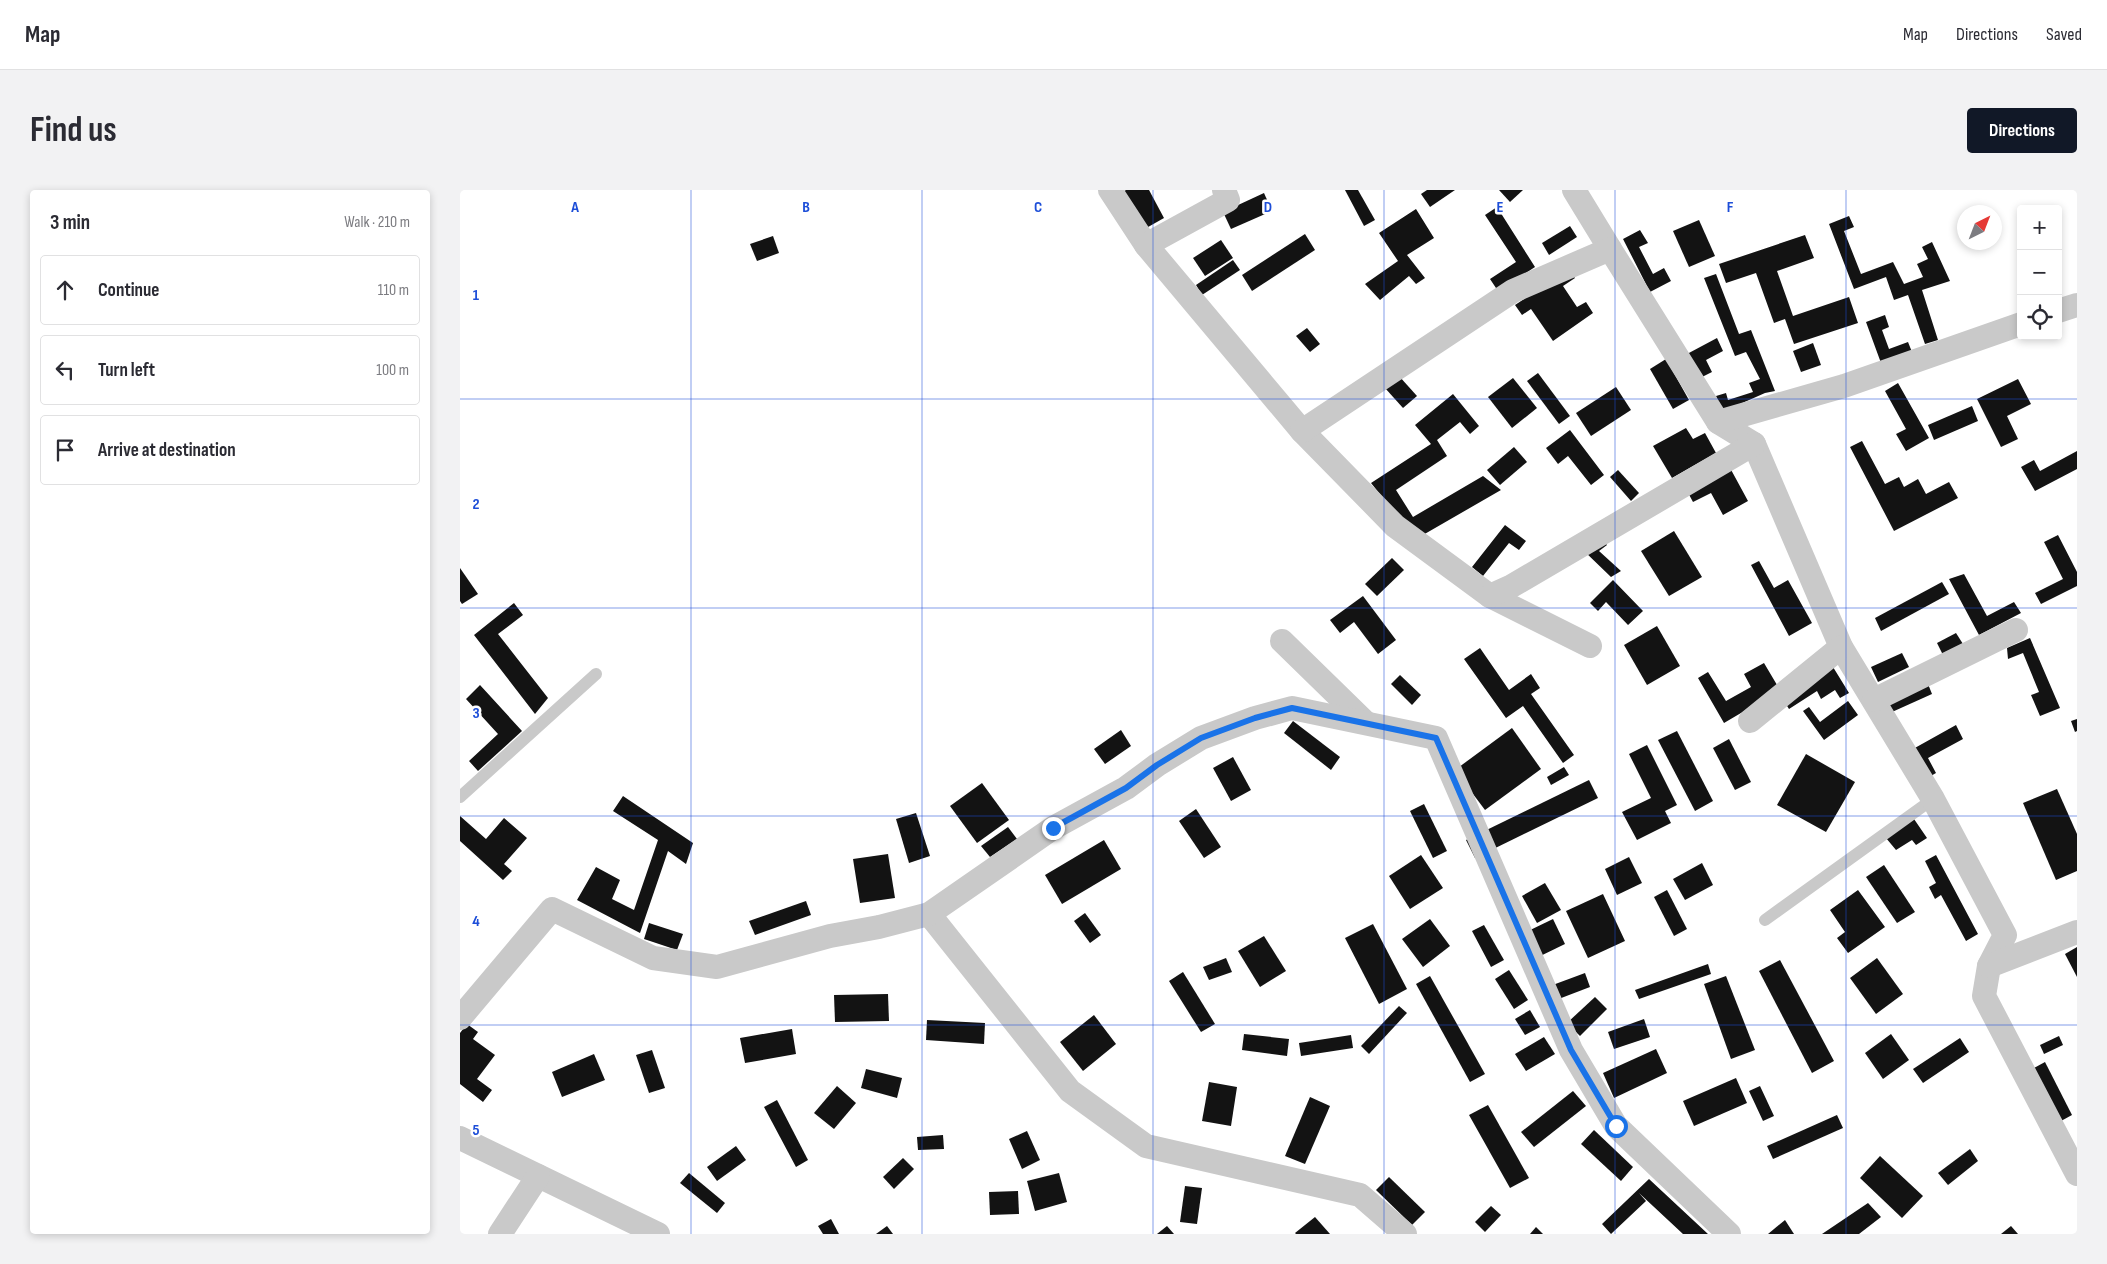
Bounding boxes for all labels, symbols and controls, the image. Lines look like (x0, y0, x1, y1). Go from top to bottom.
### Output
text: Map (25, 20, 60, 49)
text: Map (1903, 24, 1928, 45)
text: Directions (1956, 24, 2018, 45)
text: Saved (2046, 24, 2082, 45)
button: Directions (1967, 108, 2077, 153)
text: Find us (30, 109, 117, 152)
text: A (570, 198, 579, 217)
text: B (802, 198, 810, 217)
text: C (1034, 198, 1042, 217)
text: D (1264, 198, 1272, 217)
text: E (1497, 198, 1504, 217)
text: F (1727, 198, 1734, 217)
north arrow (1957, 205, 2002, 250)
map controls (2017, 205, 2062, 340)
button: + (2017, 205, 2062, 250)
text: 3 min (50, 210, 90, 235)
text: Walk · 210 m (344, 213, 410, 232)
button: − (2017, 250, 2062, 295)
icon: ahead (51, 276, 79, 304)
text: Continue (98, 279, 159, 302)
text: 110 m (378, 281, 409, 300)
text: 1 (473, 286, 480, 305)
button: locate (2017, 295, 2062, 340)
icon: left (51, 356, 79, 384)
text: Turn left (98, 359, 155, 382)
text: 100 m (376, 361, 409, 380)
icon: arrive (51, 436, 79, 464)
text: Arrive at destination (98, 439, 236, 462)
text: 2 (472, 495, 480, 514)
text: 3 (472, 704, 480, 723)
route end (1042, 817, 1065, 840)
text: 4 (472, 912, 480, 931)
route start (1605, 1115, 1628, 1138)
text: 5 (472, 1121, 480, 1140)

